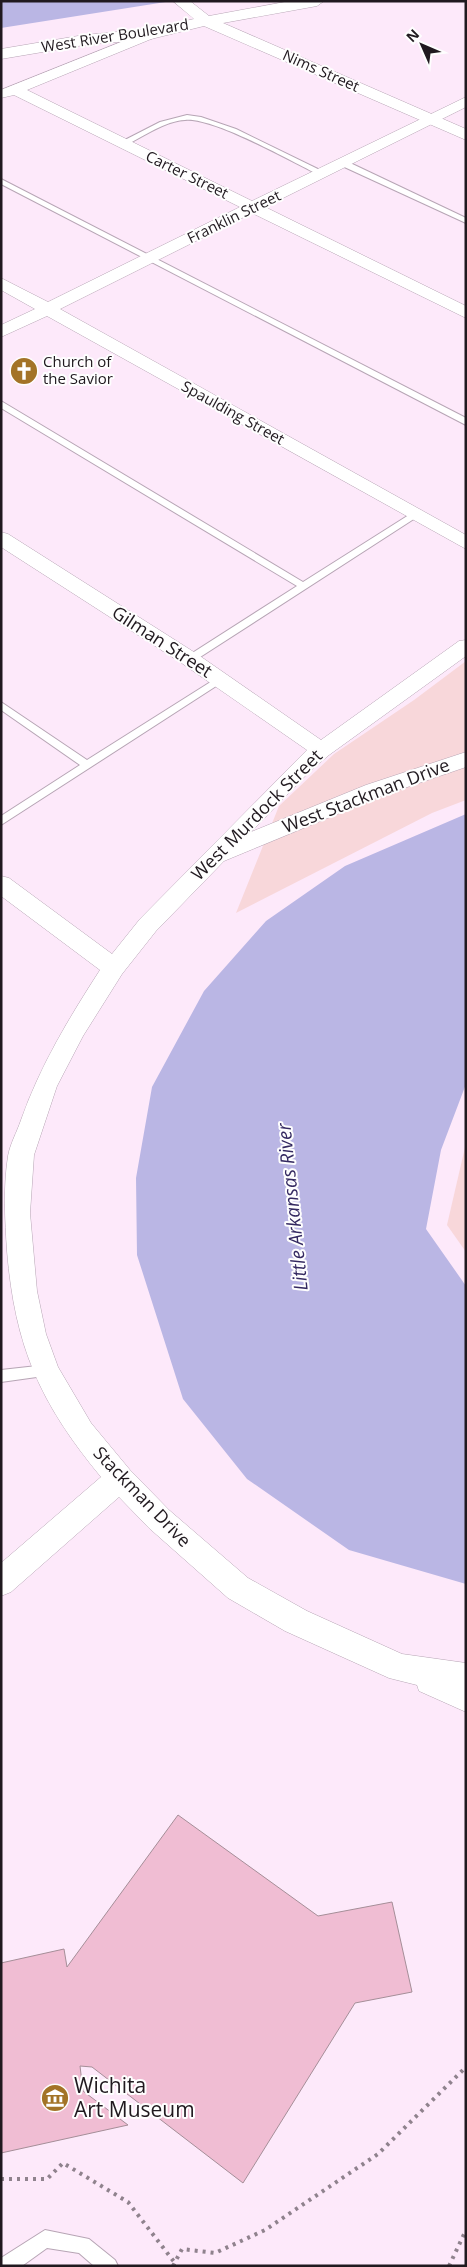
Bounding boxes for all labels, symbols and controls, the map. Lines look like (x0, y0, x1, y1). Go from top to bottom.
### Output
street label: West River Boulevard (40, 13, 190, 57)
north arrow (397, 20, 447, 70)
text: N (402, 25, 423, 46)
street label: Nims Street (280, 44, 363, 96)
street label: Carter Street (143, 145, 232, 203)
street label: Franklin Street (183, 185, 284, 247)
place label: Church of the Savior (43, 351, 113, 388)
church icon: Church of the Savior (9, 356, 39, 386)
street label: Spaulding Street (178, 376, 289, 449)
street label: Gilman Street (108, 600, 217, 682)
street label: West Murdock Street (186, 744, 327, 885)
street label: West Stackman Drive (279, 752, 453, 838)
water label: Little Arkansas River (270, 1121, 314, 1292)
street label: Stackman Drive (89, 1441, 197, 1552)
place label: Wichita Art Museum (74, 2071, 195, 2123)
museum icon: Wichita Art Museum (40, 2083, 70, 2113)

